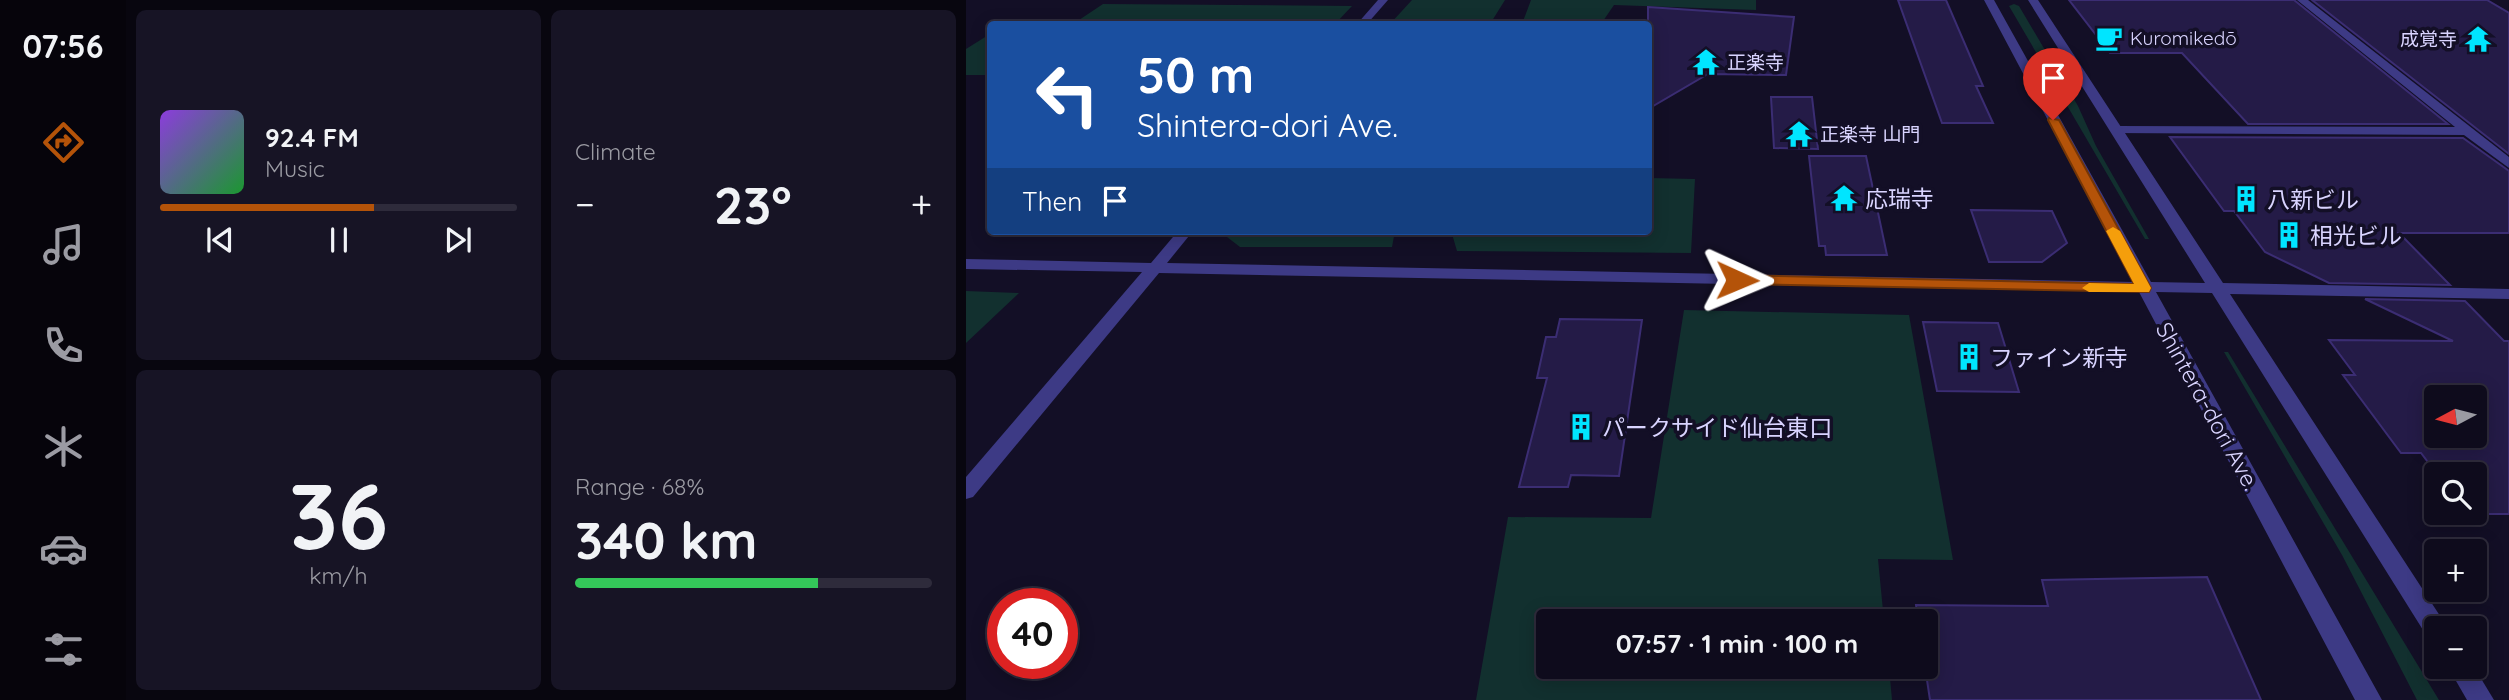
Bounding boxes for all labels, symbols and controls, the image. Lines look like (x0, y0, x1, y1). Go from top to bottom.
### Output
cafe icon: Kuromikedō (2094, 23, 2124, 53)
temple icon: 成覚寺 (2463, 24, 2493, 54)
text: 07:56 (23, 26, 103, 66)
place label: Kuromikedō (2130, 26, 2237, 50)
place label: 成覚寺 (2400, 27, 2457, 51)
text: 50 m (1137, 44, 1254, 105)
temple icon: 正楽寺 (1691, 47, 1721, 77)
pin (2023, 48, 2083, 120)
icon: left (1022, 49, 1113, 140)
place label: 正楽寺 (1727, 50, 1784, 74)
icon: arrive (2034, 59, 2072, 97)
text: Shintera-dori Ave. (1137, 105, 1398, 145)
icon: directions (39, 118, 88, 167)
temple icon: 正楽寺 山門 (1784, 119, 1814, 149)
text: 92.4 FM (265, 121, 359, 154)
place label: 正楽寺 山門 (1820, 122, 1920, 146)
text: Climate (575, 137, 656, 166)
text: Music (265, 154, 325, 183)
text: 23° (714, 172, 792, 237)
text: − (575, 180, 595, 228)
text: + (911, 180, 932, 228)
icon: arrive (1096, 182, 1134, 220)
temple icon: 応瑞寺 (1829, 183, 1859, 213)
place label: 応瑞寺 (1865, 184, 1934, 213)
building icon: 八新ビル (2231, 184, 2261, 214)
text: Then (1022, 185, 1082, 218)
place label: 八新ビル (2267, 185, 2359, 214)
icon: music (39, 220, 88, 269)
building icon: 相光ビル (2274, 220, 2304, 250)
icon: previous (201, 221, 239, 259)
icon: pause (320, 221, 358, 259)
icon: next (439, 221, 477, 259)
place label: 相光ビル (2310, 221, 2402, 250)
position arrow (1700, 243, 1774, 317)
street label: Shintera-dori Ave. (2150, 317, 2266, 495)
icon: phone (39, 321, 88, 370)
building icon: ファイン新寺 (1954, 342, 1984, 372)
place label: ファイン新寺 (1990, 343, 2128, 372)
north arrow (2424, 385, 2487, 448)
map controls (2424, 385, 2487, 679)
building icon: パークサイド仙台東口 (1566, 412, 1596, 442)
place label: パークサイド仙台東口 (1602, 413, 1832, 442)
icon: climate (39, 422, 88, 471)
text: 36 (289, 458, 388, 572)
button: search (2424, 462, 2487, 525)
text: Range · 68% (575, 472, 704, 501)
text: 340 km (575, 507, 758, 572)
icon: car (39, 524, 88, 573)
button: + (2424, 539, 2487, 602)
text: km/h (309, 561, 368, 590)
speed limit sign: 40 (987, 588, 1078, 679)
button: − (2424, 616, 2487, 679)
icon: filters (39, 625, 88, 674)
text: 07:57 · 1 min · 100 m (1616, 627, 1858, 660)

